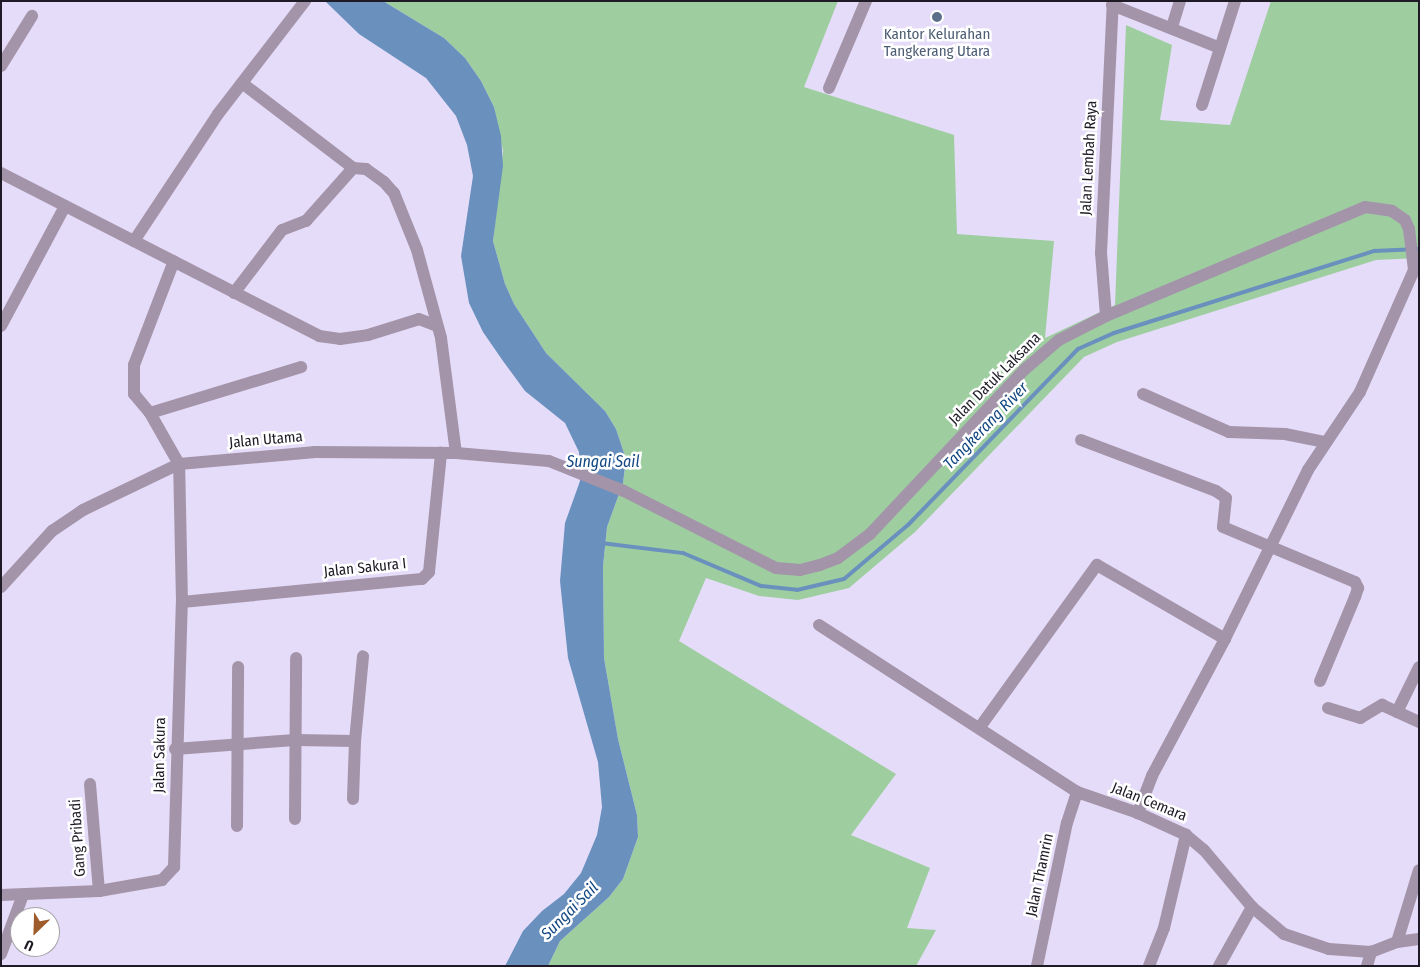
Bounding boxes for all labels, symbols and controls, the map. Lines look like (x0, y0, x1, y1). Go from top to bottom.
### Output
marker: Kantor Kelurahan Tangkerang Utara (931, 11, 943, 23)
place label: Kantor Kelurahan Tangkerang Utara (884, 25, 990, 60)
street label: Jalan Lembah Raya (1077, 100, 1101, 216)
street label: Jalan Datuk Laksana (945, 329, 1045, 429)
water label: Tangkerang River (940, 378, 1032, 474)
street label: Jalan Utama (228, 428, 304, 452)
water label: Sungai Sail (566, 452, 640, 472)
street label: Jalan Sakura I (323, 555, 407, 581)
street label: Jalan Sakura (150, 717, 170, 793)
street label: Jalan Cemara (1109, 779, 1189, 825)
street label: Gang Pribadi (66, 798, 90, 878)
street label: Jalan Thamrin (1022, 832, 1058, 918)
water label: Sungai Sail (537, 878, 603, 944)
north arrow (10, 907, 60, 957)
text: U (22, 936, 36, 955)

